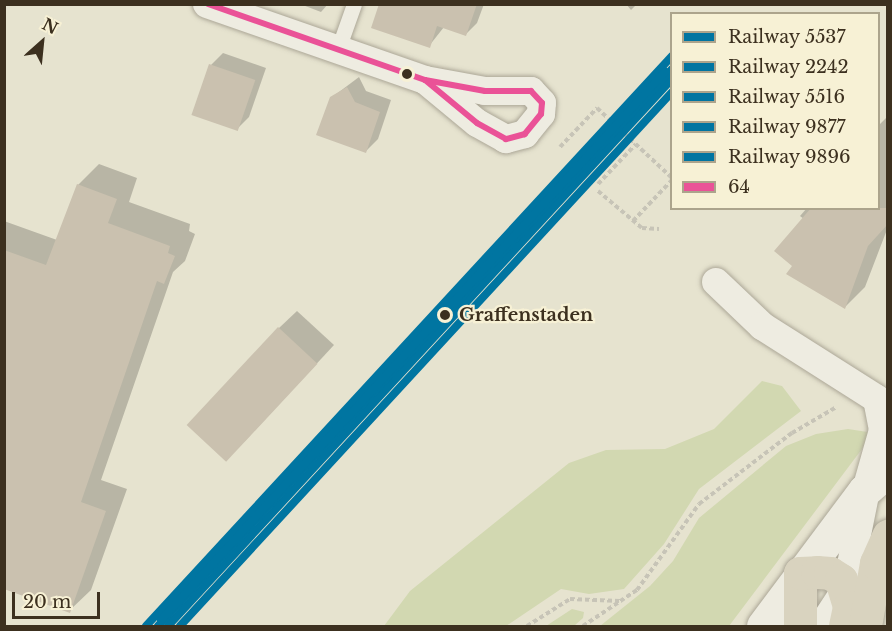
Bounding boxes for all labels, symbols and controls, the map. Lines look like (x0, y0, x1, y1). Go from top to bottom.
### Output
north arrow (12, 12, 72, 72)
legend (670, 12, 880, 210)
text: N (39, 14, 61, 38)
text: Railway 5537 (728, 26, 846, 48)
text: Railway 2242 (728, 56, 849, 78)
unlabelled marker (401, 68, 413, 80)
text: Railway 5516 (728, 86, 845, 108)
text: Railway 9877 (728, 116, 845, 138)
text: Railway 9896 (728, 146, 851, 168)
text: 64 (728, 176, 750, 198)
place label: Graffenstaden (459, 304, 593, 326)
marker: Graffenstaden (436, 306, 454, 324)
scale bar (15, 580, 104, 618)
text: 20 m (23, 591, 71, 613)

